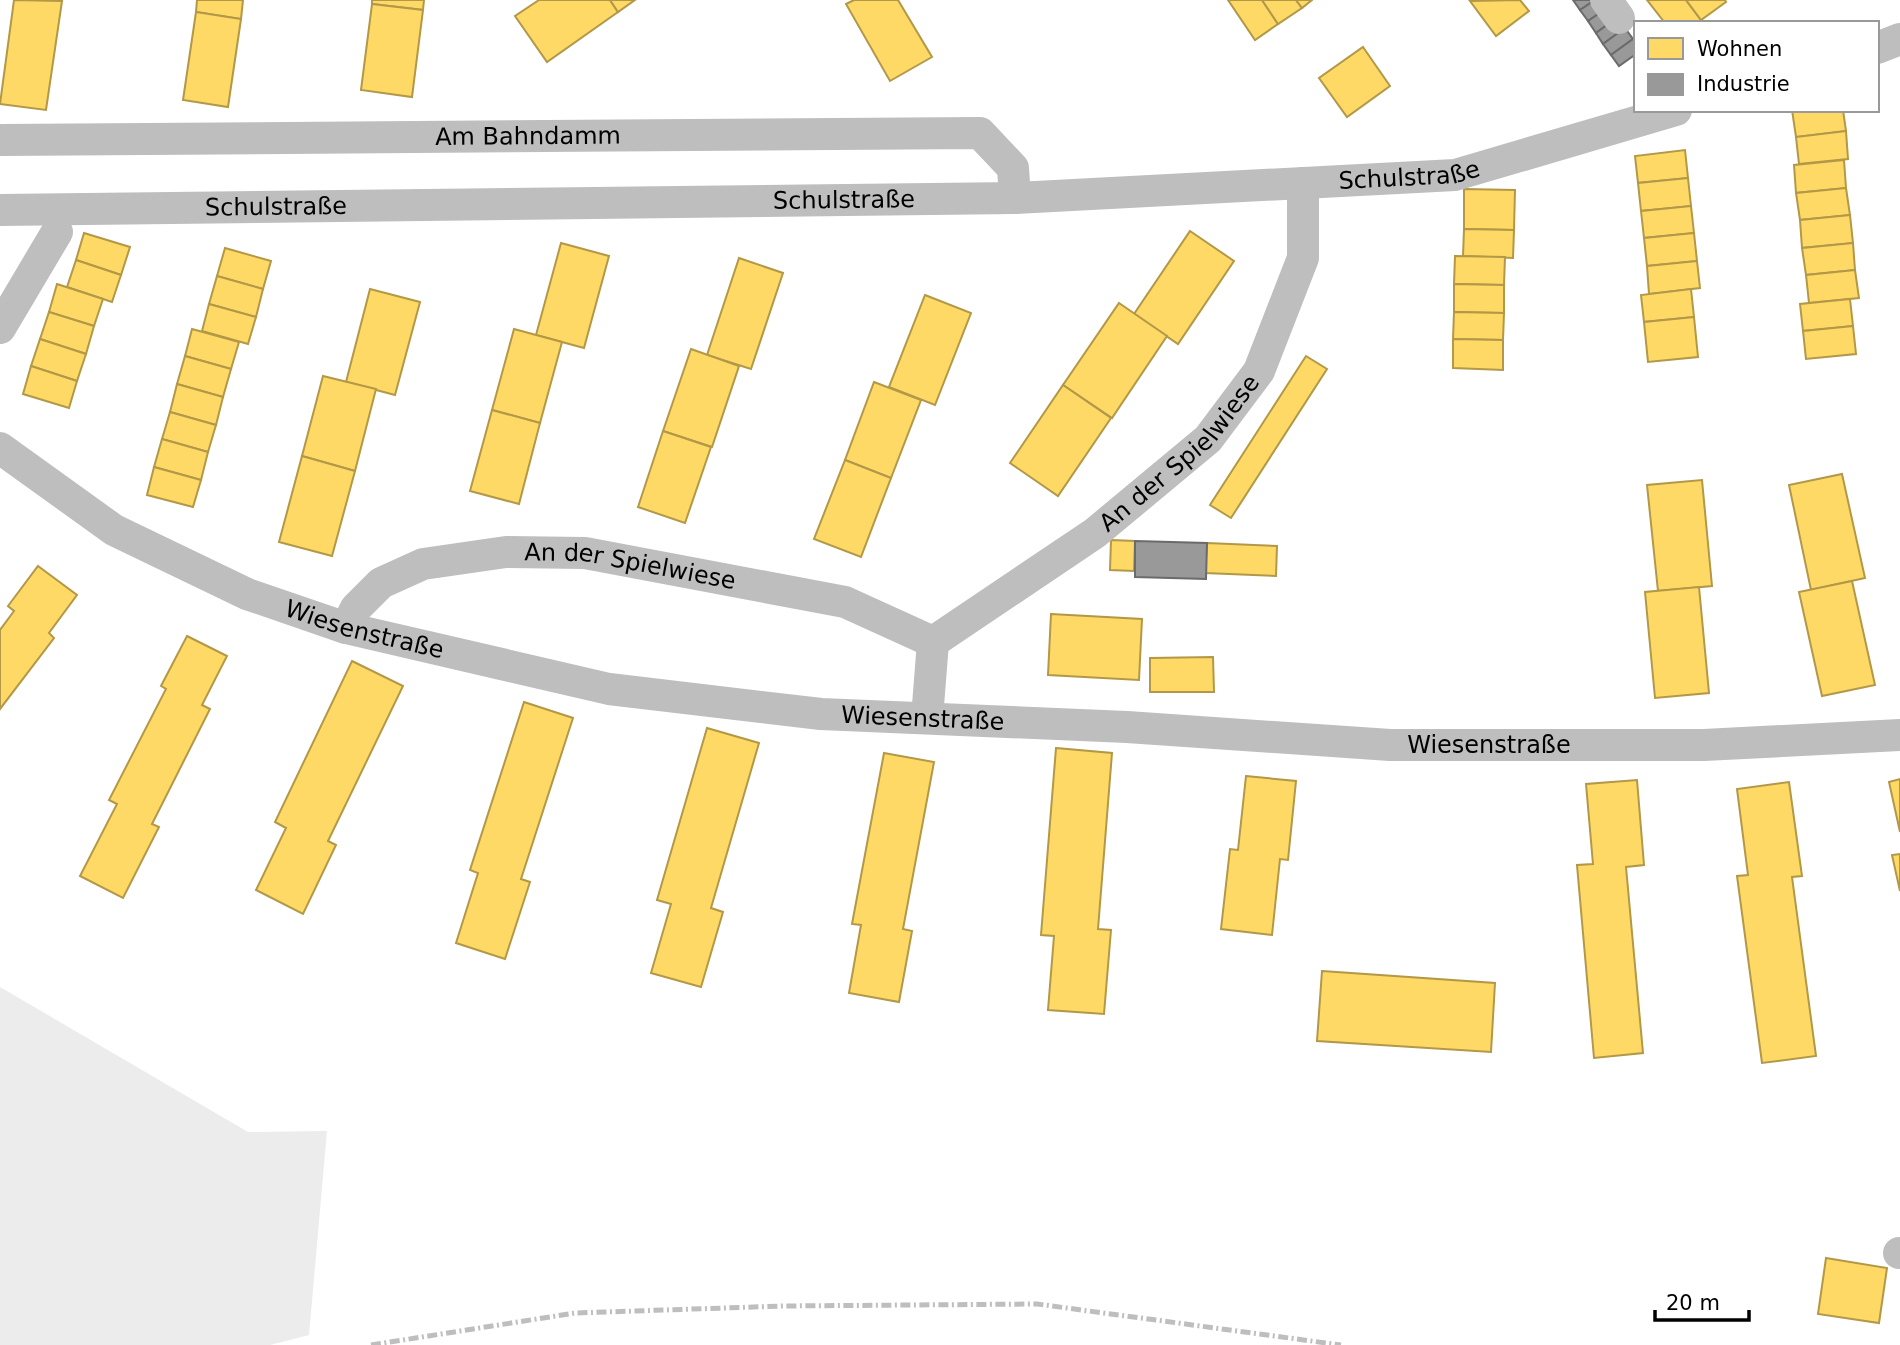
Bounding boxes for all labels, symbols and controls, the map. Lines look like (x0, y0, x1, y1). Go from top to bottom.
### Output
legend (1634, 21, 1879, 112)
text: Wohnen (1697, 37, 1782, 61)
text: Industrie (1697, 72, 1790, 96)
street label: Am Bahndamm (435, 122, 621, 151)
street label: Schulstraße (1338, 154, 1483, 195)
street label: Schulstraße (773, 185, 915, 215)
street label: Schulstraße (205, 192, 347, 222)
street label: An der Spielwiese (1094, 369, 1265, 537)
street label: An der Spielwiese (524, 538, 738, 595)
street label: Wiesenstraße (281, 594, 447, 664)
street label: Wiesenstraße (840, 701, 1005, 736)
street label: Wiesenstraße (1407, 731, 1571, 759)
scale bar (1655, 1278, 1750, 1322)
text: 20 m (1666, 1291, 1720, 1315)

